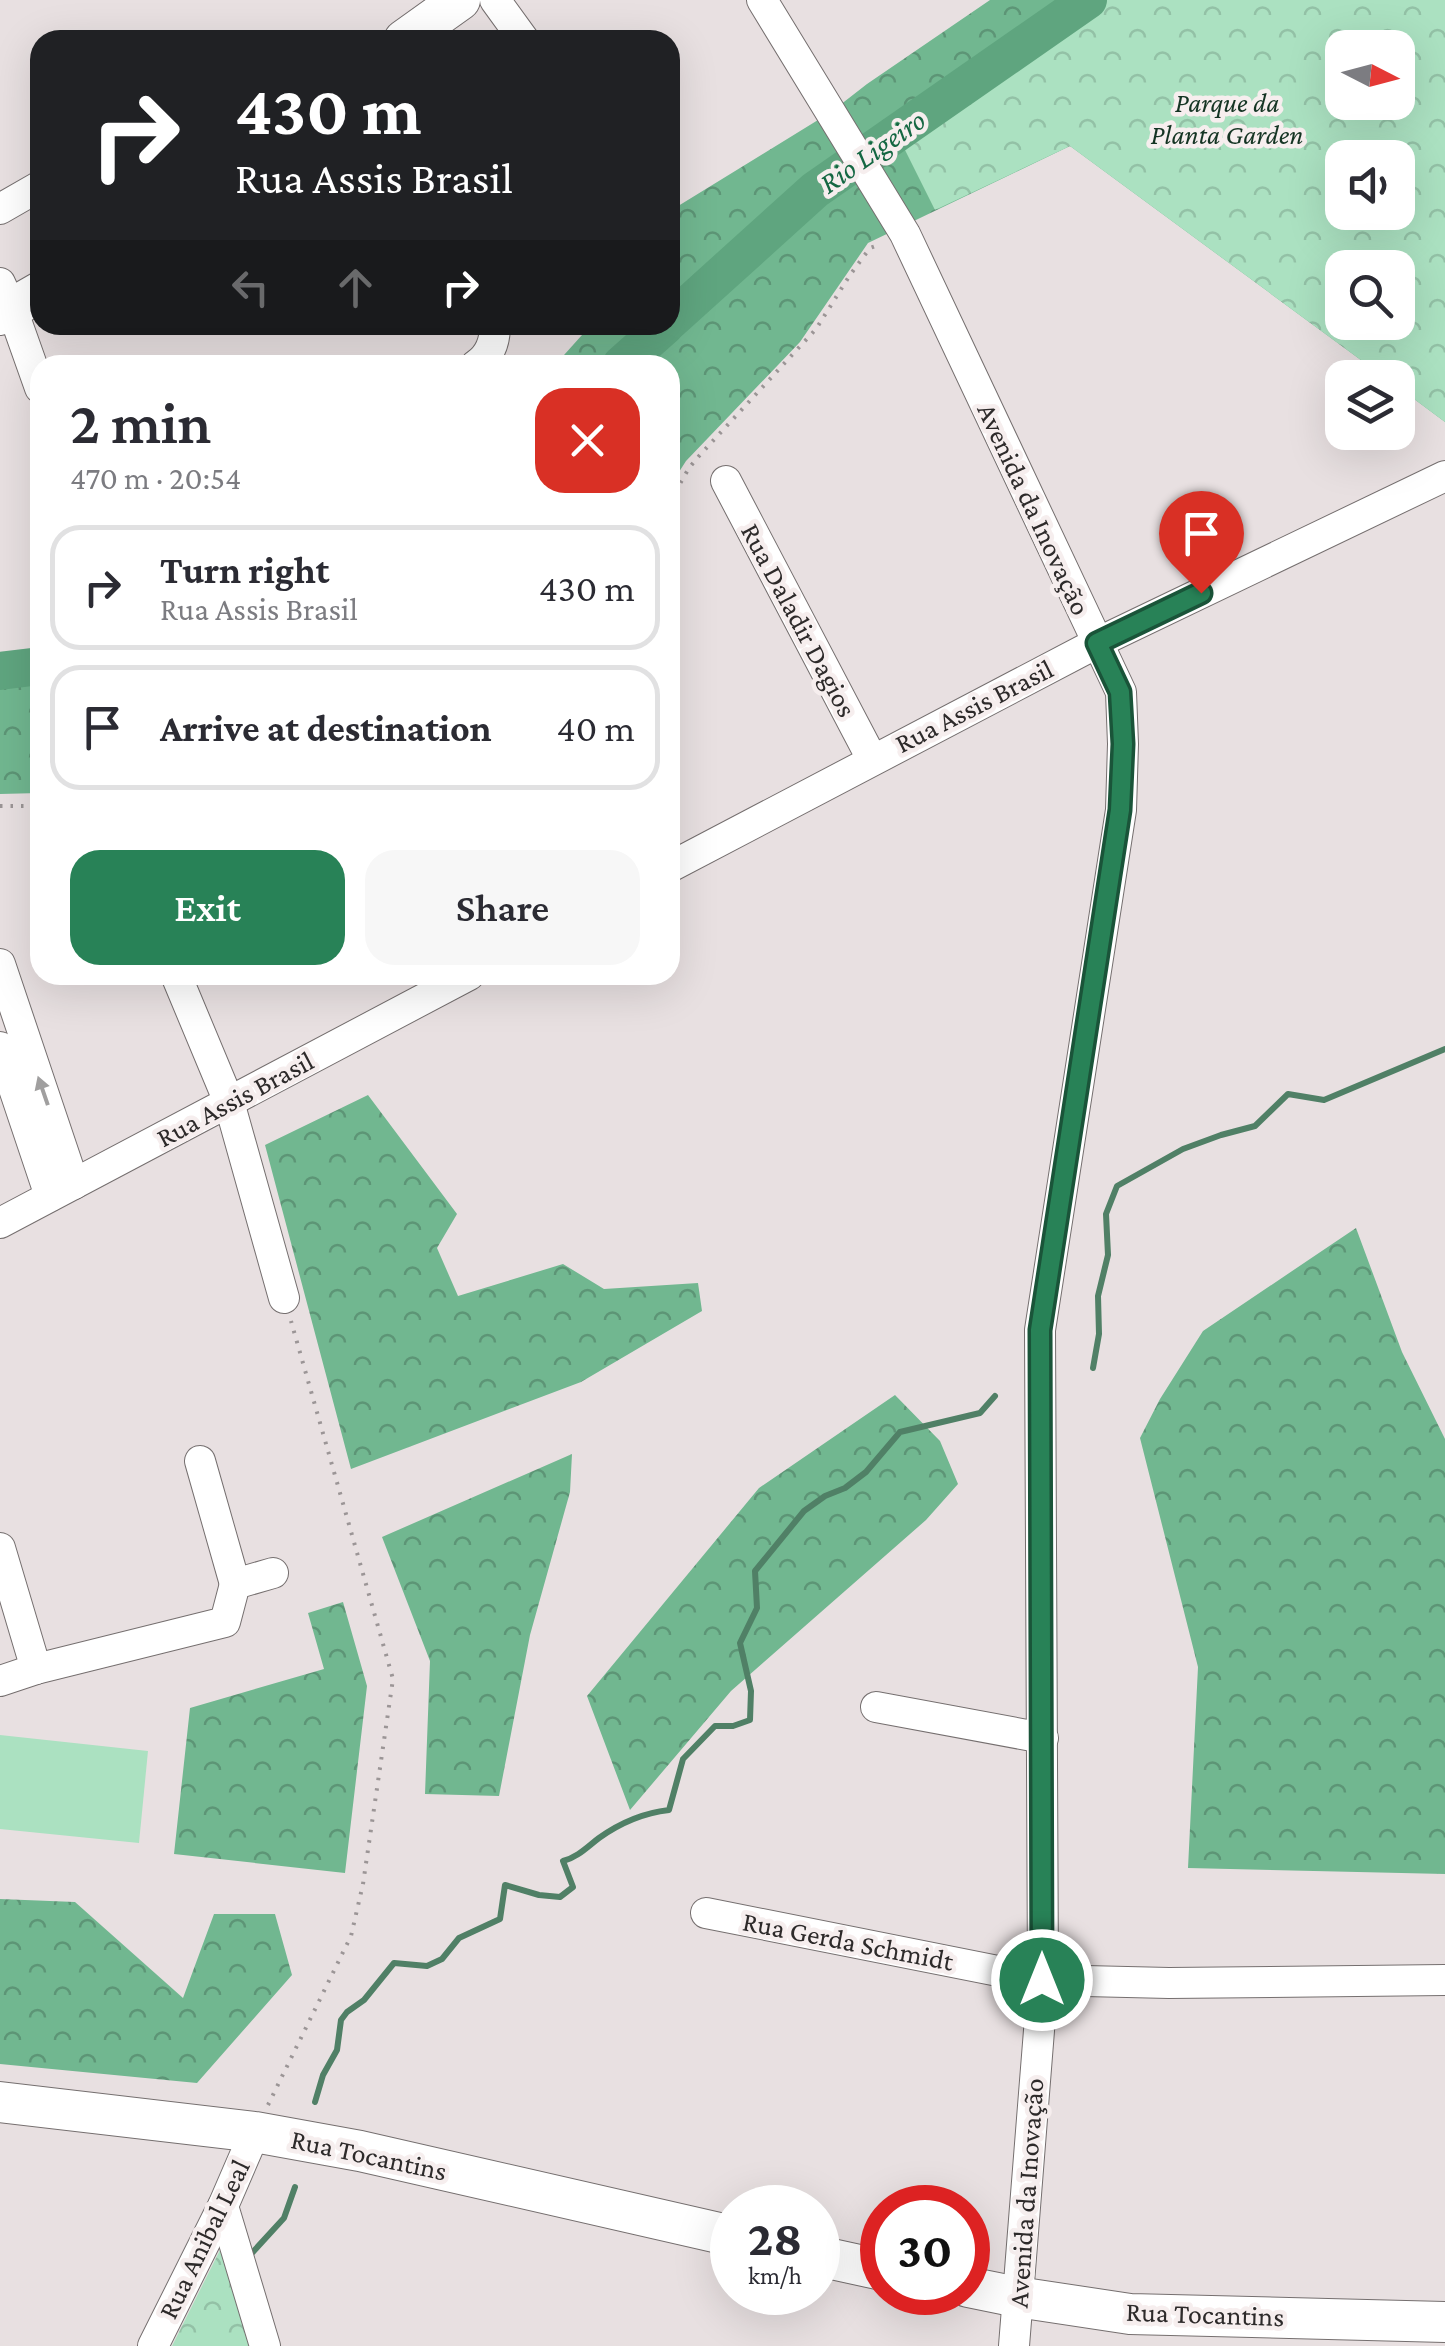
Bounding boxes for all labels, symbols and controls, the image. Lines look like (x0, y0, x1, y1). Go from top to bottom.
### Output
north arrow (1325, 30, 1415, 120)
map controls (1325, 30, 1415, 450)
icon: right (70, 70, 200, 200)
text: 430 m (235, 71, 421, 149)
park label: Parque da Planta Garden (1151, 87, 1303, 150)
water label: Rio Ligeiro (813, 103, 932, 200)
button: sound (1325, 140, 1415, 230)
text: Rua Assis Brasil (235, 153, 513, 203)
button: search (1325, 250, 1415, 340)
icon: left (223, 260, 278, 315)
icon: ahead (328, 260, 383, 315)
icon: right (433, 260, 488, 315)
button: layers (1325, 360, 1415, 450)
button: close (535, 388, 640, 493)
text: 2 min (70, 389, 211, 456)
street label: Avenida da Inovação (971, 398, 1097, 620)
text: 470 m · 20:54 (70, 460, 241, 496)
pin (1159, 491, 1244, 594)
icon: arrive (1174, 506, 1229, 561)
street label: Rua Daladir Dagios (735, 518, 863, 722)
text: Turn right (160, 549, 329, 591)
icon: right (75, 560, 130, 615)
text: 430 m (539, 567, 635, 609)
text: Rua Assis Brasil (160, 591, 358, 627)
street label: Rua Assis Brasil (890, 653, 1058, 759)
icon: arrive (75, 700, 130, 755)
text: Arrive at destination (160, 707, 492, 749)
text: 40 m (556, 707, 635, 749)
button: Exit (70, 850, 345, 965)
button: Share (365, 850, 640, 965)
street label: Rua Assis Brasil (151, 1045, 319, 1153)
one-way arrow (34, 1076, 49, 1106)
street label: Rua Gerda Schmidt (740, 1905, 957, 1977)
position arrow (990, 1928, 1094, 2032)
street label: Avenida da Inovação (1003, 2077, 1049, 2309)
street label: Rua Tocantins (288, 2123, 450, 2187)
street label: Rua Anibal Leal (152, 2154, 256, 2324)
speed limit sign: 30 (860, 2185, 990, 2315)
text: 28 (748, 2210, 802, 2266)
text: km/h (748, 2262, 802, 2289)
street label: Rua Tocantins (1125, 2296, 1285, 2332)

